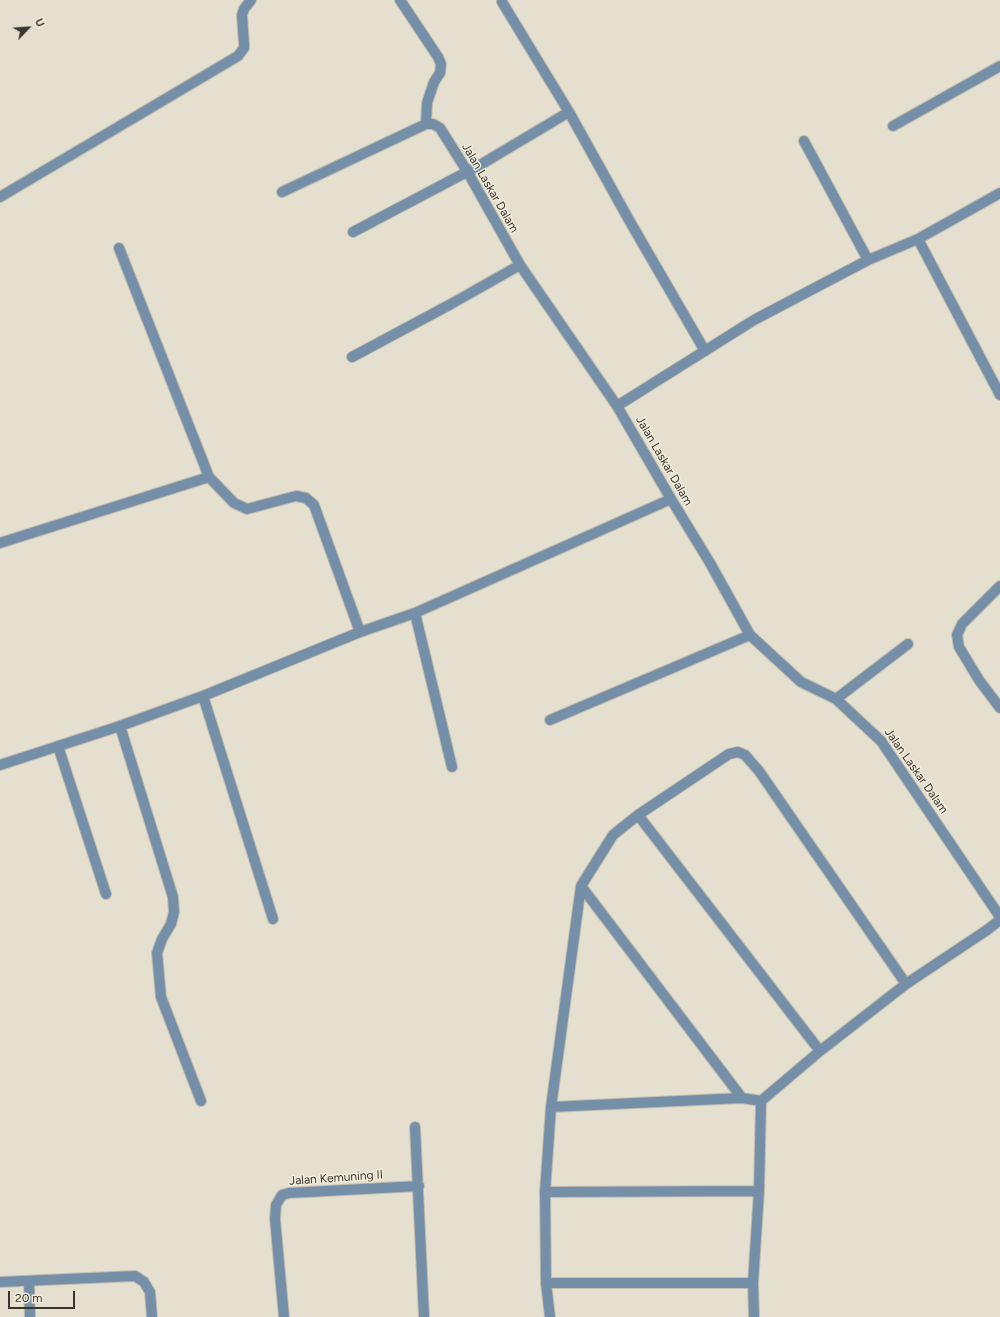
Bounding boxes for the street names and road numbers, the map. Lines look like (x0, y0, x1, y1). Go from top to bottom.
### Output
street label: Jalan Laskar Dalam (459, 141, 521, 235)
street label: Jalan Laskar Dalam (633, 414, 695, 508)
street label: Jalan Laskar Dalam (881, 726, 951, 816)
street label: Jalan Kemuning II (289, 1168, 383, 1188)

